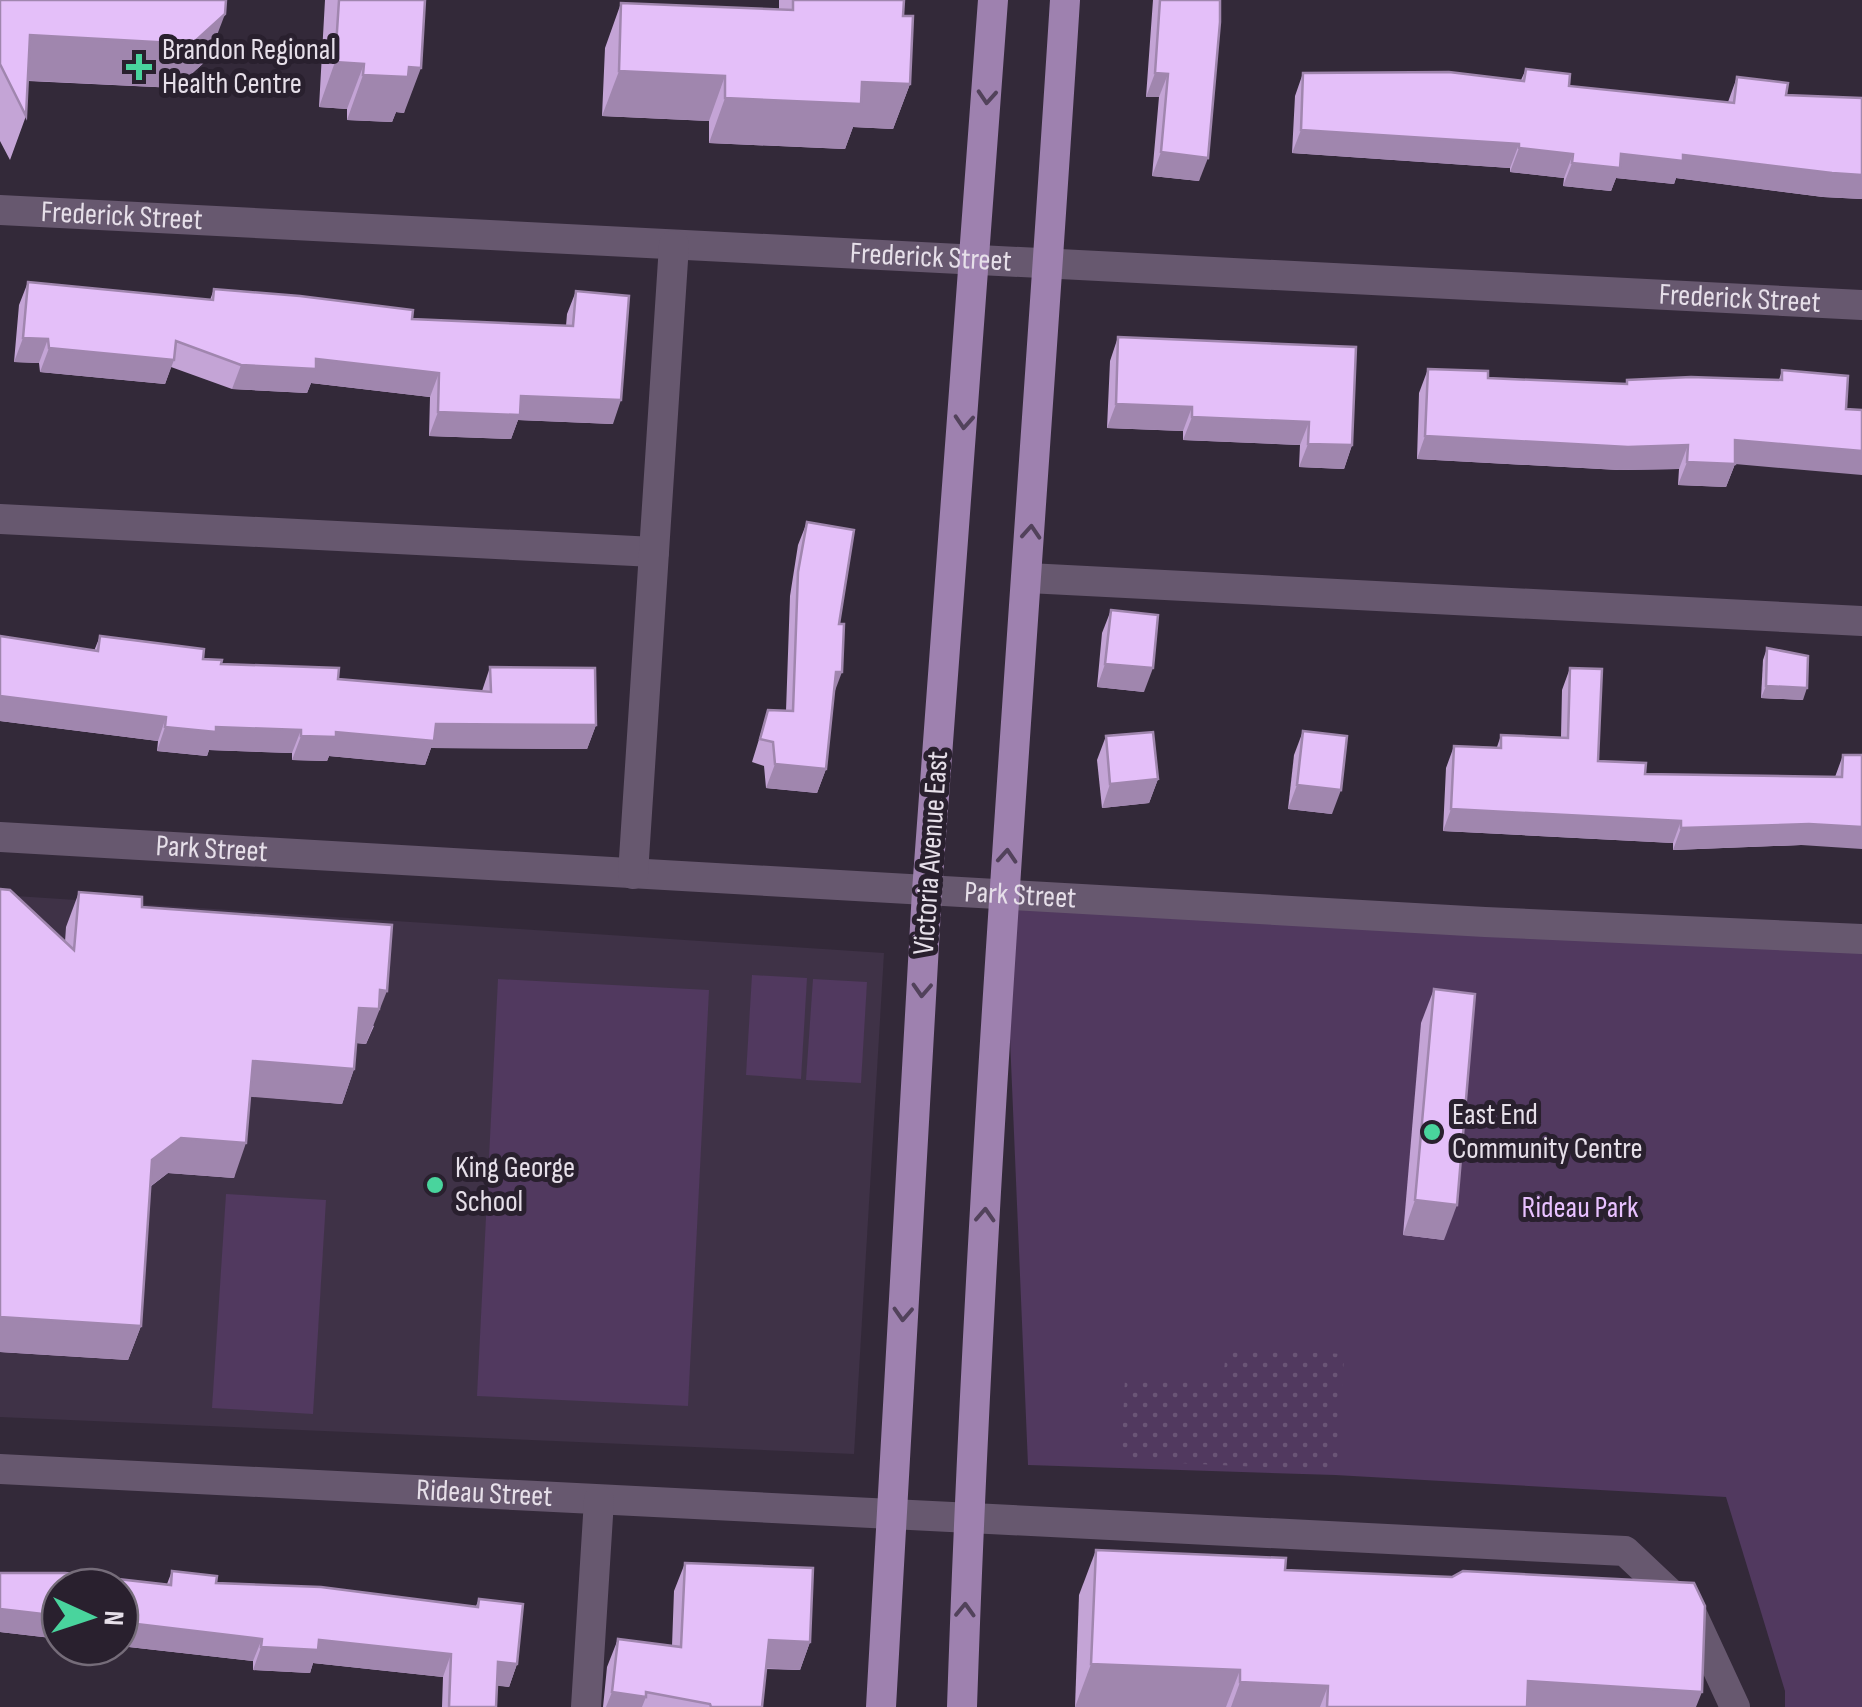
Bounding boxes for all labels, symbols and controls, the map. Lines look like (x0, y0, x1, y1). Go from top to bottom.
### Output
place label: Brandon Regional Health Centre (162, 32, 336, 102)
marker: Brandon Regional Health Centre (126, 54, 152, 80)
one-way arrow (977, 90, 998, 106)
street label: Frederick Street (40, 194, 204, 238)
street label: Frederick Street (849, 235, 1013, 280)
street label: Frederick Street (1658, 277, 1822, 321)
one-way arrow (954, 414, 975, 430)
one-way arrow (1020, 523, 1041, 539)
street label: Victoria Avenue East (906, 750, 956, 956)
street label: Park Street (155, 828, 269, 870)
one-way arrow (996, 847, 1017, 863)
street label: Park Street (963, 874, 1077, 917)
one-way arrow (912, 982, 933, 998)
place label: East End Community Centre (1452, 1097, 1643, 1167)
marker: East End Community Centre (1421, 1121, 1443, 1143)
place label: King George School (455, 1150, 575, 1220)
marker: King George School (424, 1174, 446, 1196)
park label: Rideau Park (1522, 1190, 1639, 1226)
one-way arrow (974, 1207, 995, 1223)
one-way arrow (893, 1307, 914, 1323)
street label: Rideau Street (415, 1472, 553, 1515)
north arrow (40, 1567, 140, 1667)
one-way arrow (954, 1601, 975, 1617)
text: N (97, 1610, 130, 1627)

